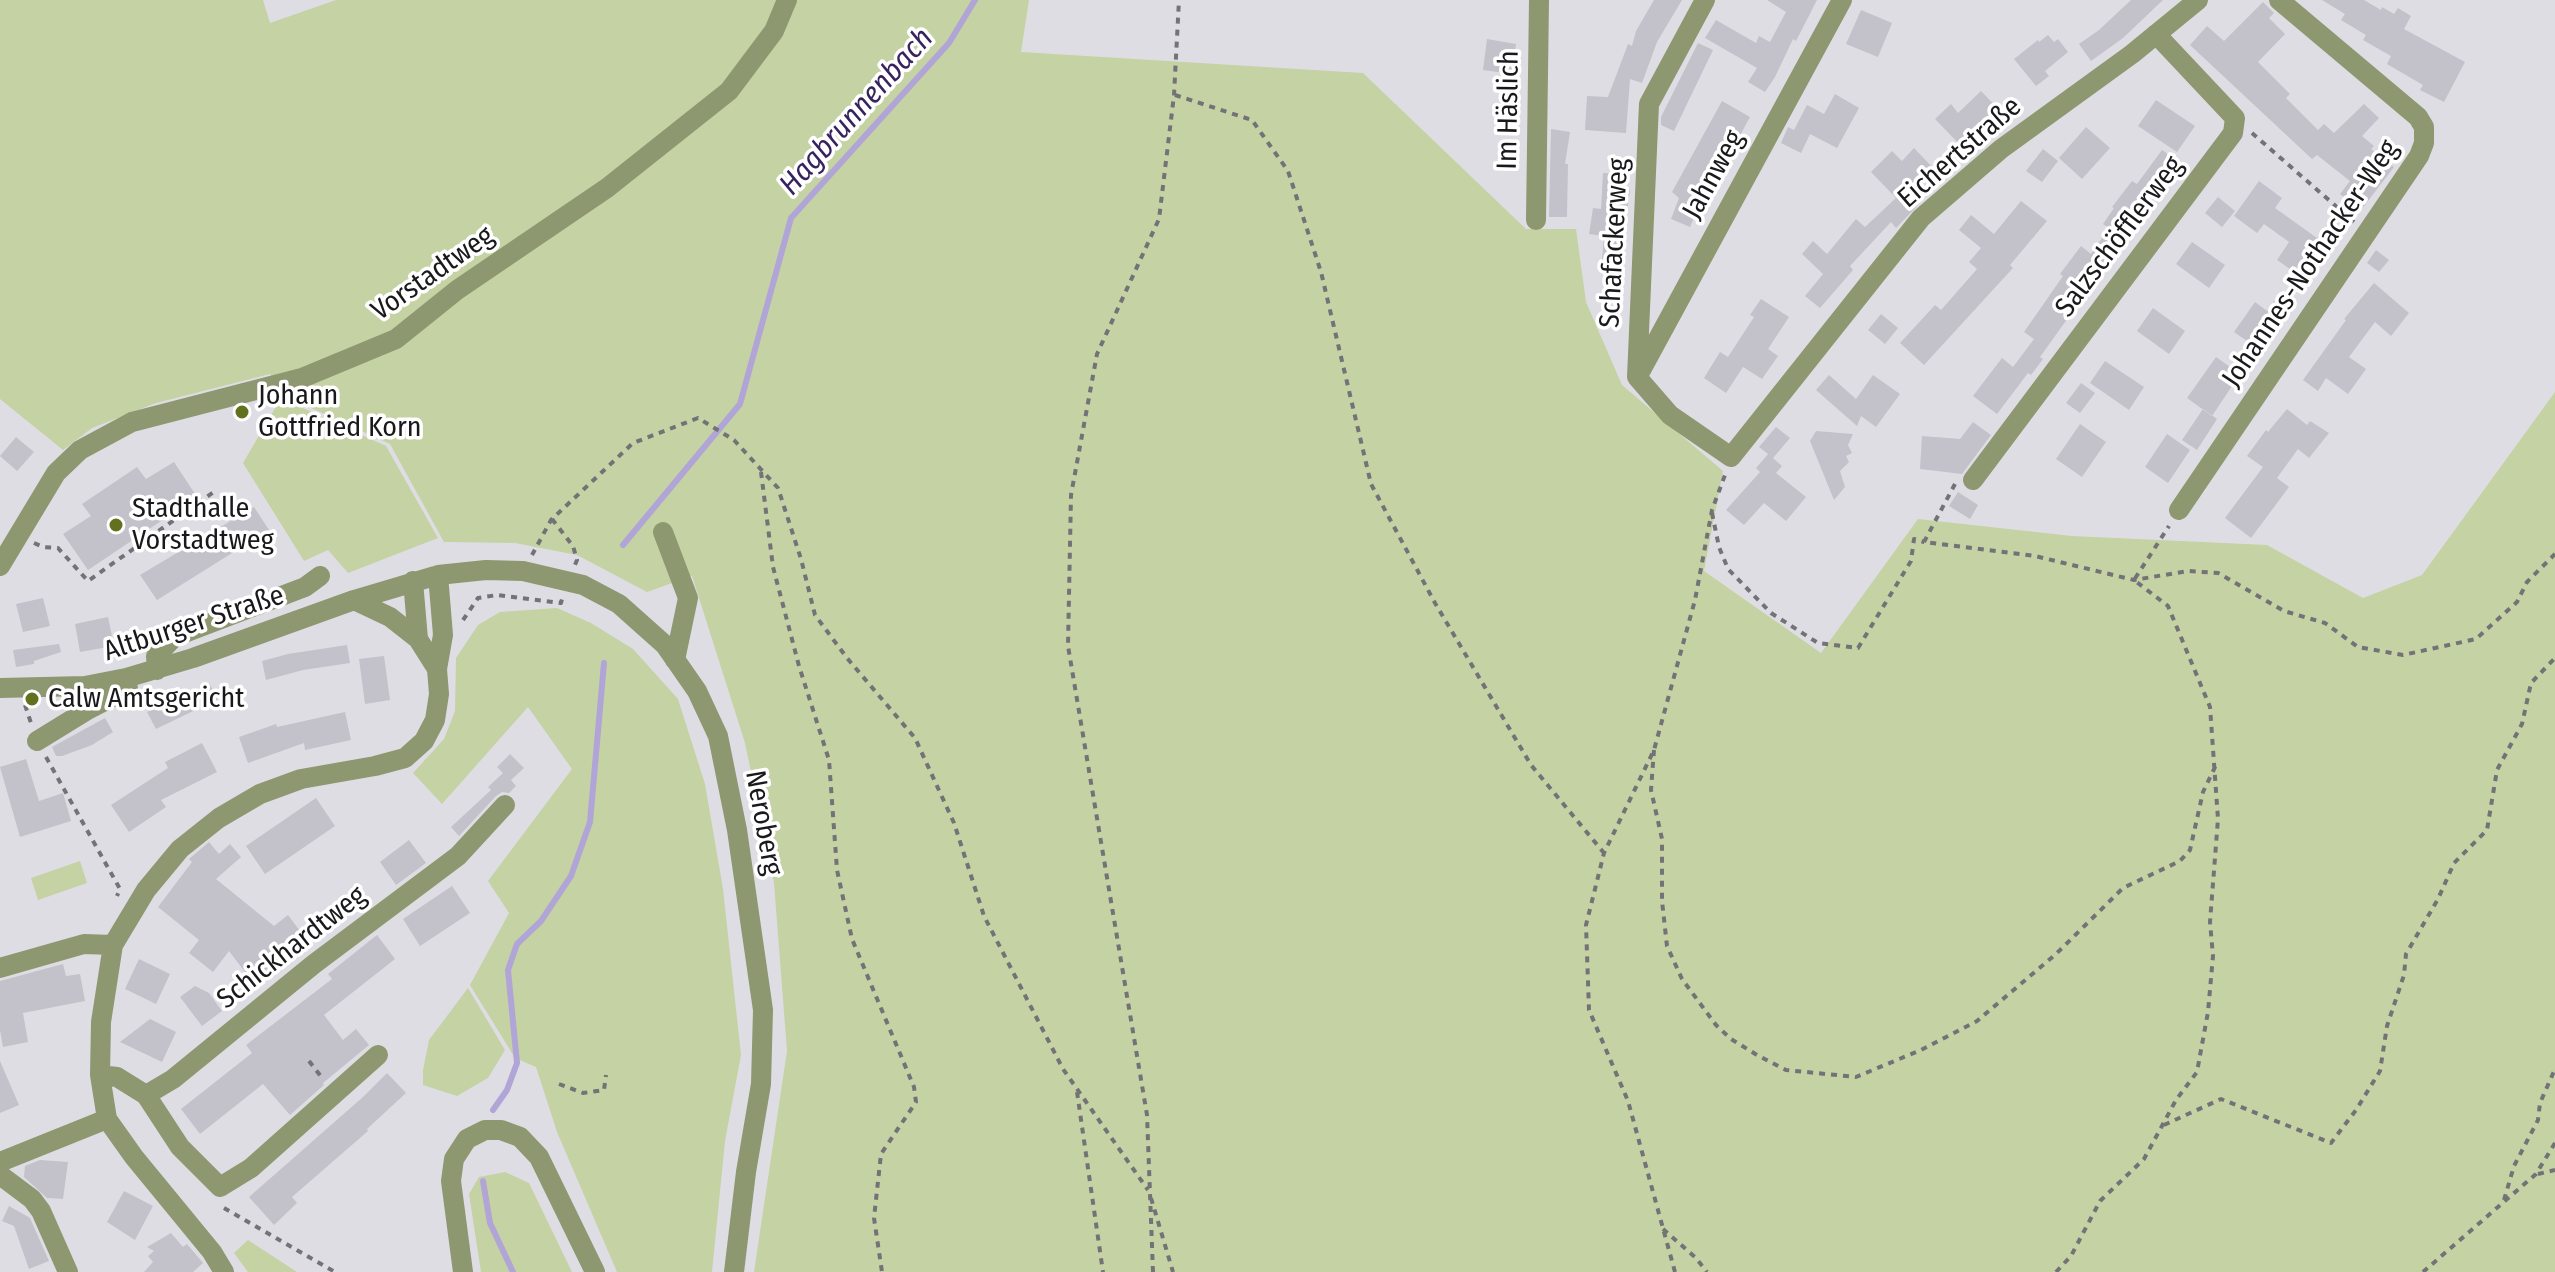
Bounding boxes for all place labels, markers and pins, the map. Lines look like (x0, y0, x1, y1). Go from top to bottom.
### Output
place label: Johann Gottfried Korn (258, 379, 422, 445)
marker: Johann Gottfried Korn (233, 403, 251, 421)
place label: Stadthalle Vorstadtweg (132, 492, 274, 558)
marker: Stadthalle Vorstadtweg (107, 516, 125, 534)
place label: Calw Amtsgericht (48, 682, 244, 716)
marker: Calw Amtsgericht (23, 690, 41, 708)

